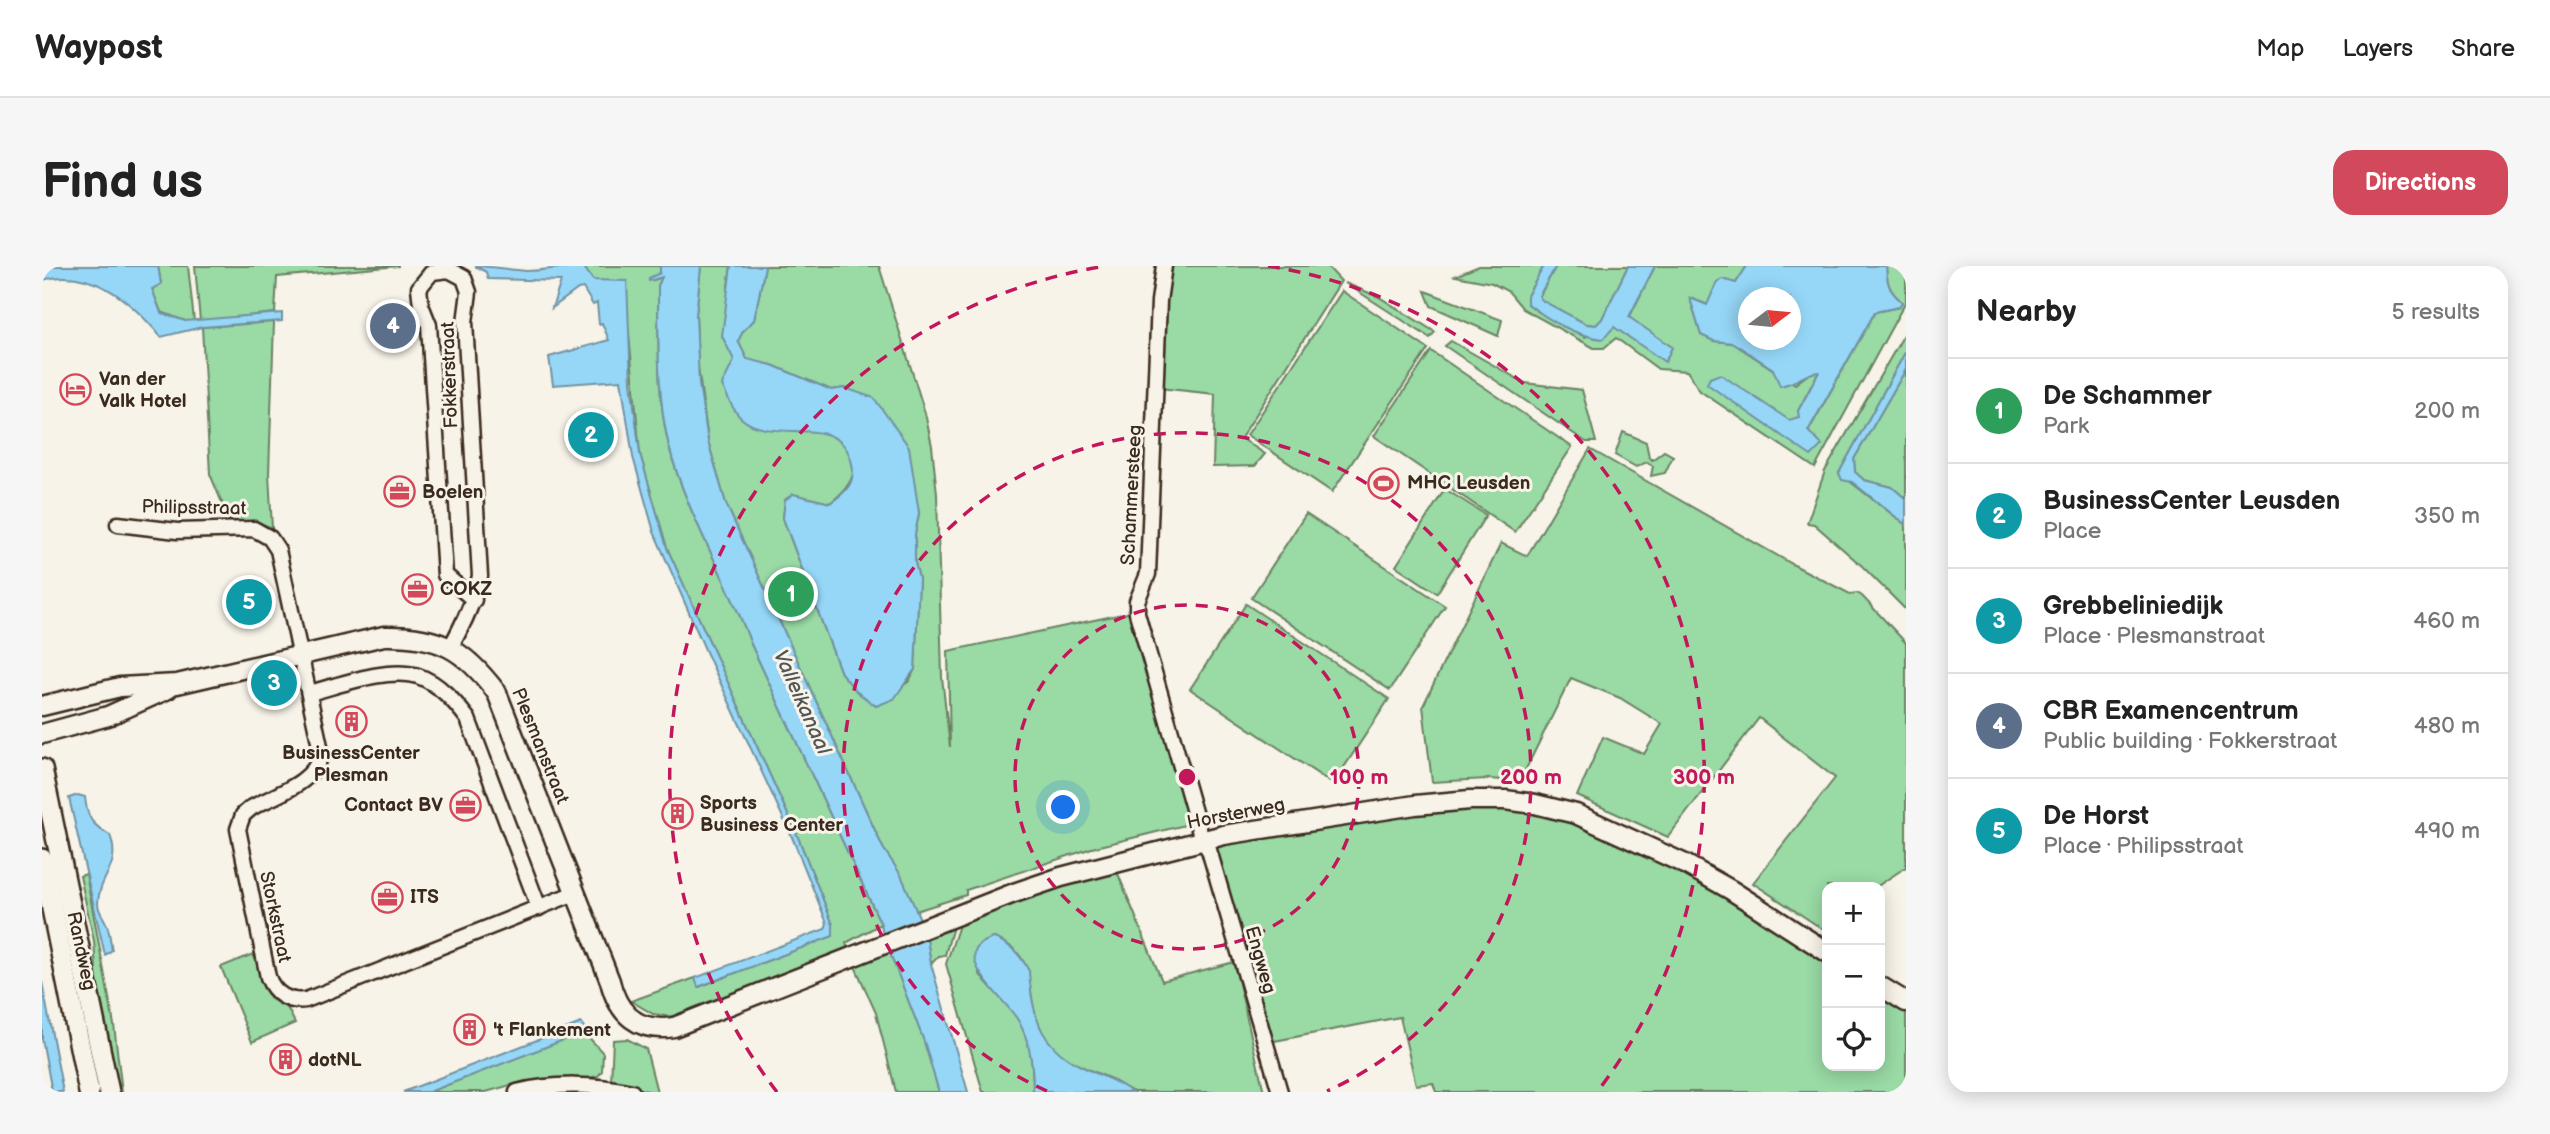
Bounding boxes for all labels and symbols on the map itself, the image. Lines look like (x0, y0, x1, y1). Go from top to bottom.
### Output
north arrow (1738, 287, 1801, 350)
pin: 4 (370, 300, 416, 352)
street label: Fokkerstraat (437, 321, 463, 429)
place label: Van der Valk Hotel (99, 368, 187, 413)
hotel icon: Van der Valk Hotel (59, 373, 93, 407)
pin: 2 (568, 409, 614, 461)
street label: Schammersteeg (1117, 424, 1147, 566)
sports icon: MHC Leusden (1367, 466, 1401, 500)
place label: MHC Leusden (1407, 472, 1530, 495)
office icon: Boelen (382, 475, 416, 509)
place label: Boelen (422, 481, 483, 504)
street label: Philipsstraat (141, 496, 247, 520)
pin: 1 (768, 568, 814, 620)
office icon: COKZ (400, 572, 434, 606)
pin: 5 (226, 576, 272, 628)
place label: COKZ (440, 578, 492, 601)
water label: Valleikanaal (768, 646, 837, 759)
pin: 3 (251, 657, 297, 709)
street label: Plesmanstraat (506, 685, 574, 807)
building icon: BusinessCenter Plesman (334, 705, 368, 739)
place label: BusinessCenter Plesman (282, 742, 420, 787)
centre of rings (1175, 765, 1199, 789)
text: 100 m (1330, 765, 1388, 790)
text: 200 m (1500, 765, 1562, 790)
text: 300 m (1673, 765, 1735, 790)
office icon: Contact BV (449, 788, 483, 822)
your location (1046, 790, 1080, 824)
place label: Sports Business Center (700, 792, 843, 837)
street label: Horsterweg (1185, 793, 1287, 835)
place label: Contact BV (344, 794, 443, 817)
building icon: Sports Business Center (660, 797, 694, 831)
street label: Storkstraat (254, 869, 296, 965)
office icon: ITS (370, 880, 404, 914)
place label: ITS (410, 886, 439, 909)
street label: Randweg (61, 909, 101, 993)
street label: Engweg (1239, 924, 1281, 996)
building icon: 't Flankement (453, 1013, 487, 1047)
place label: 't Flankement (493, 1019, 611, 1042)
building icon: dotNL (268, 1043, 302, 1077)
place label: dotNL (308, 1049, 362, 1072)

